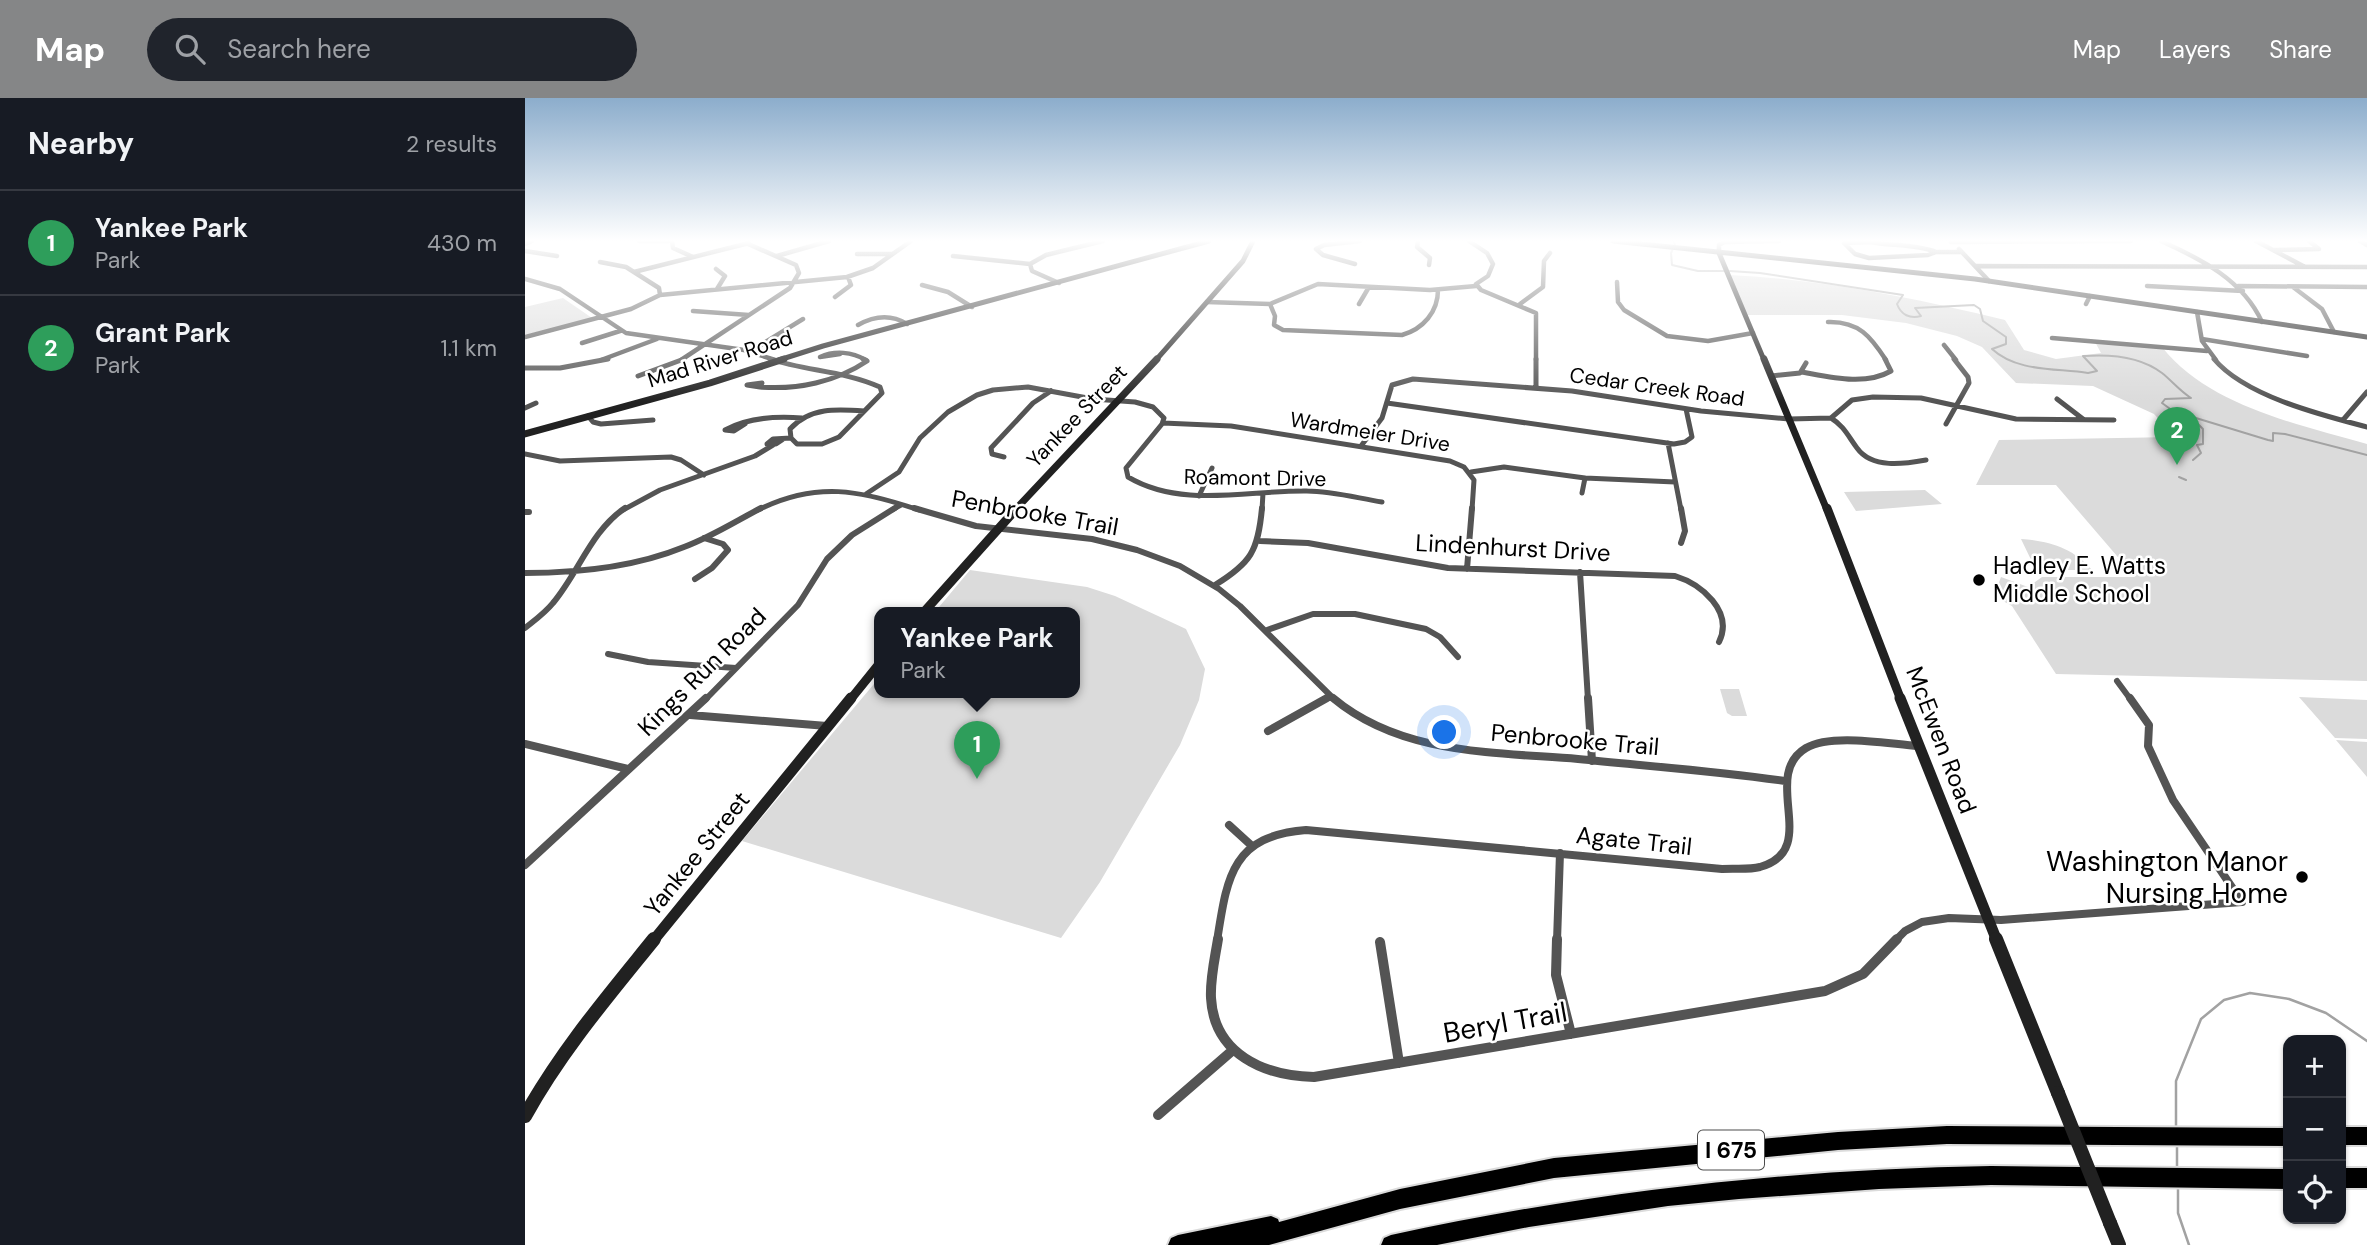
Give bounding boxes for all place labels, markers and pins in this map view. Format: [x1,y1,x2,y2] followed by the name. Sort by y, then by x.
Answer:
[2154,407,2200,465] pin: 2
[1993,550,2166,609] place label: Hadley E. Watts Middle School
[1971,572,1987,588] marker: Hadley E. Watts Middle School
[954,721,1000,779] pin: 1
[2046,843,2288,912] place label: Washington Manor Nursing Home
[2294,869,2310,885] marker: Washington Manor Nursing Home

